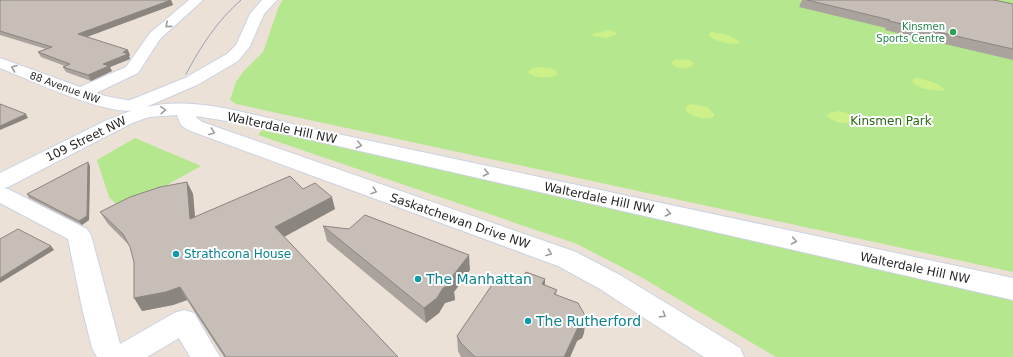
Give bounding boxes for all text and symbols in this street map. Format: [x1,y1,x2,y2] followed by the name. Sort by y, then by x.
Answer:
[165,21,172,28] one-way arrow
[876,21,945,44] place label: Kinsmen Sports Centre
[948,27,958,37] marker: Kinsmen Sports Centre
[10,64,17,73] one-way arrow
[28,70,101,105] street label: 88 Avenue NW
[160,106,166,115] one-way arrow
[226,110,338,146] street label: Walterdale Hill NW
[43,113,129,165] street label: 109 Street NW
[850,114,932,128] park label: Kinsmen Park
[208,128,215,136] one-way arrow
[356,140,362,148] one-way arrow
[483,168,489,176] one-way arrow
[543,180,655,216] street label: Walterdale Hill NW
[370,186,377,194] one-way arrow
[388,190,532,252] street label: Saskatchewan Drive NW
[664,208,671,216] one-way arrow
[791,236,798,244] one-way arrow
[184,247,291,261] place label: Strathcona House
[545,248,552,256] one-way arrow
[171,249,181,259] marker: Strathcona House
[859,250,971,286] street label: Walterdale Hill NW
[425,271,532,287] place label: The Manhattan
[413,274,423,284] marker: The Manhattan
[659,310,666,318] one-way arrow
[535,313,641,329] place label: The Rutherford
[523,316,533,326] marker: The Rutherford

